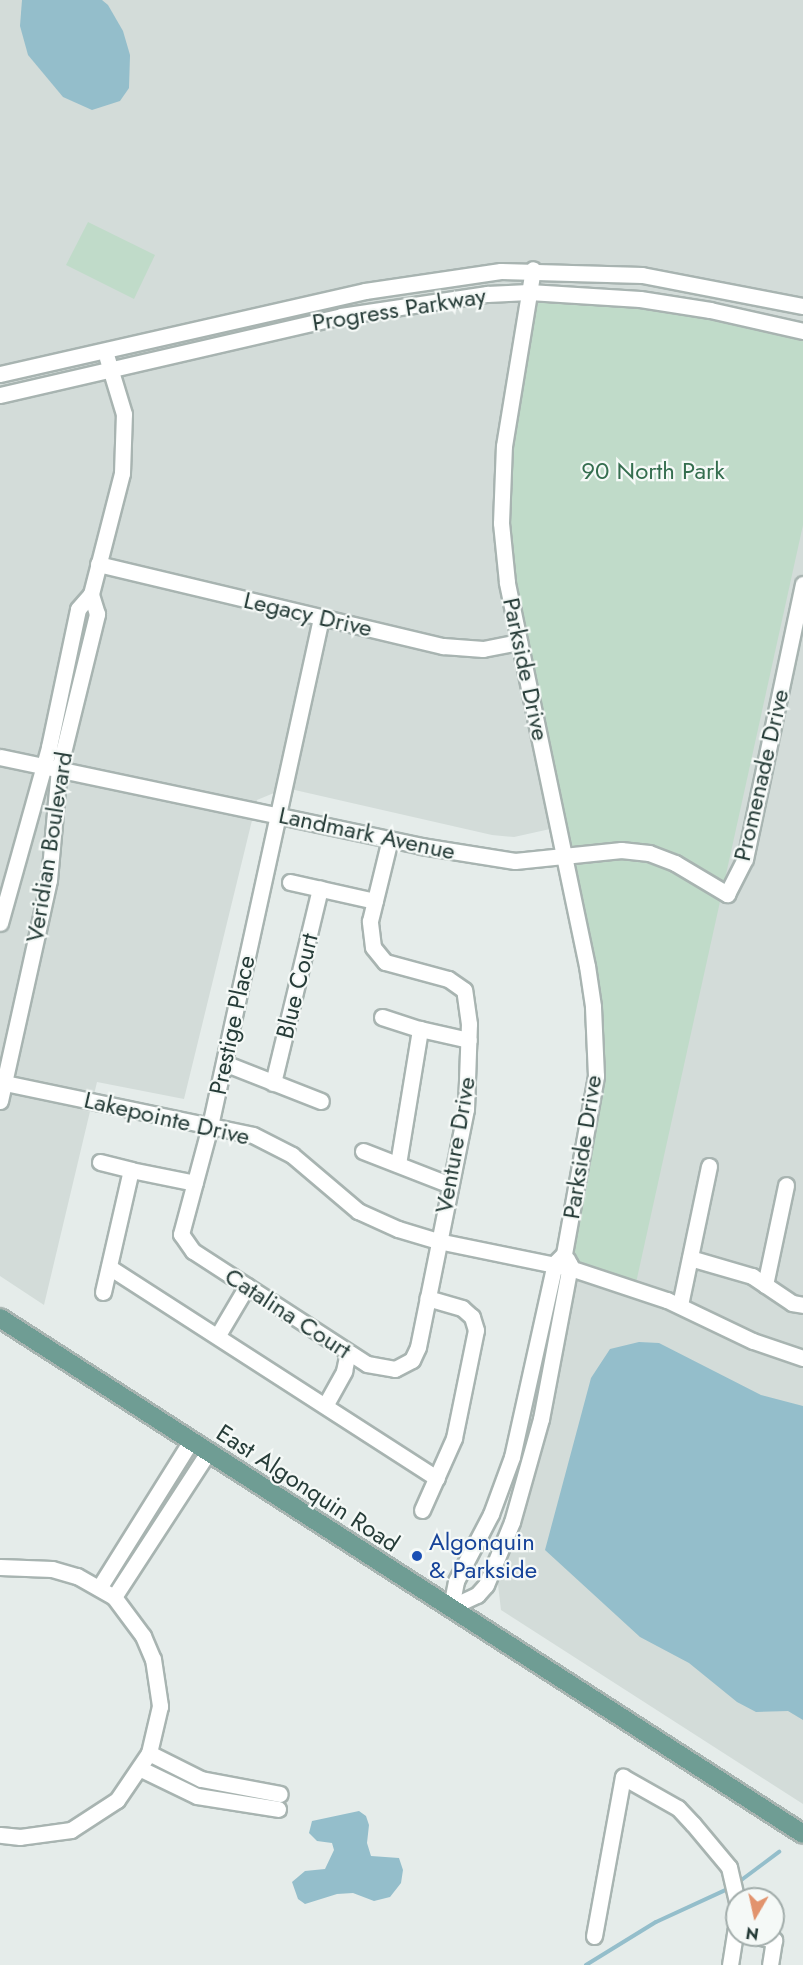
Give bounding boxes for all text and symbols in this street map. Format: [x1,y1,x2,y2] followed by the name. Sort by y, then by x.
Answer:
[310,281,488,337] street label: Progress Parkway
[581,457,725,485] park label: 90 North Park
[241,585,375,643] street label: Legacy Drive
[497,595,555,743] street label: Parkside Drive
[727,686,795,864] street label: Promenade Drive
[20,750,78,944] street label: Veridian Boulevard
[276,800,458,866] street label: Landmark Avenue
[270,931,324,1041] street label: Blue Court
[203,953,261,1097] street label: Prestige Place
[556,1073,608,1221] street label: Parkside Drive
[429,1075,481,1215] street label: Venture Drive
[81,1085,253,1151] street label: Lakepointe Drive
[220,1262,356,1364] street label: Catalina Court
[211,1418,405,1558] street label: East Algonquin Road
[429,1528,537,1584] place label: Algonquin & Parkside
[410,1549,424,1563] marker: Algonquin & Parkside
[725,1887,785,1947] north arrow
[744,1921,760,1946] text: N

